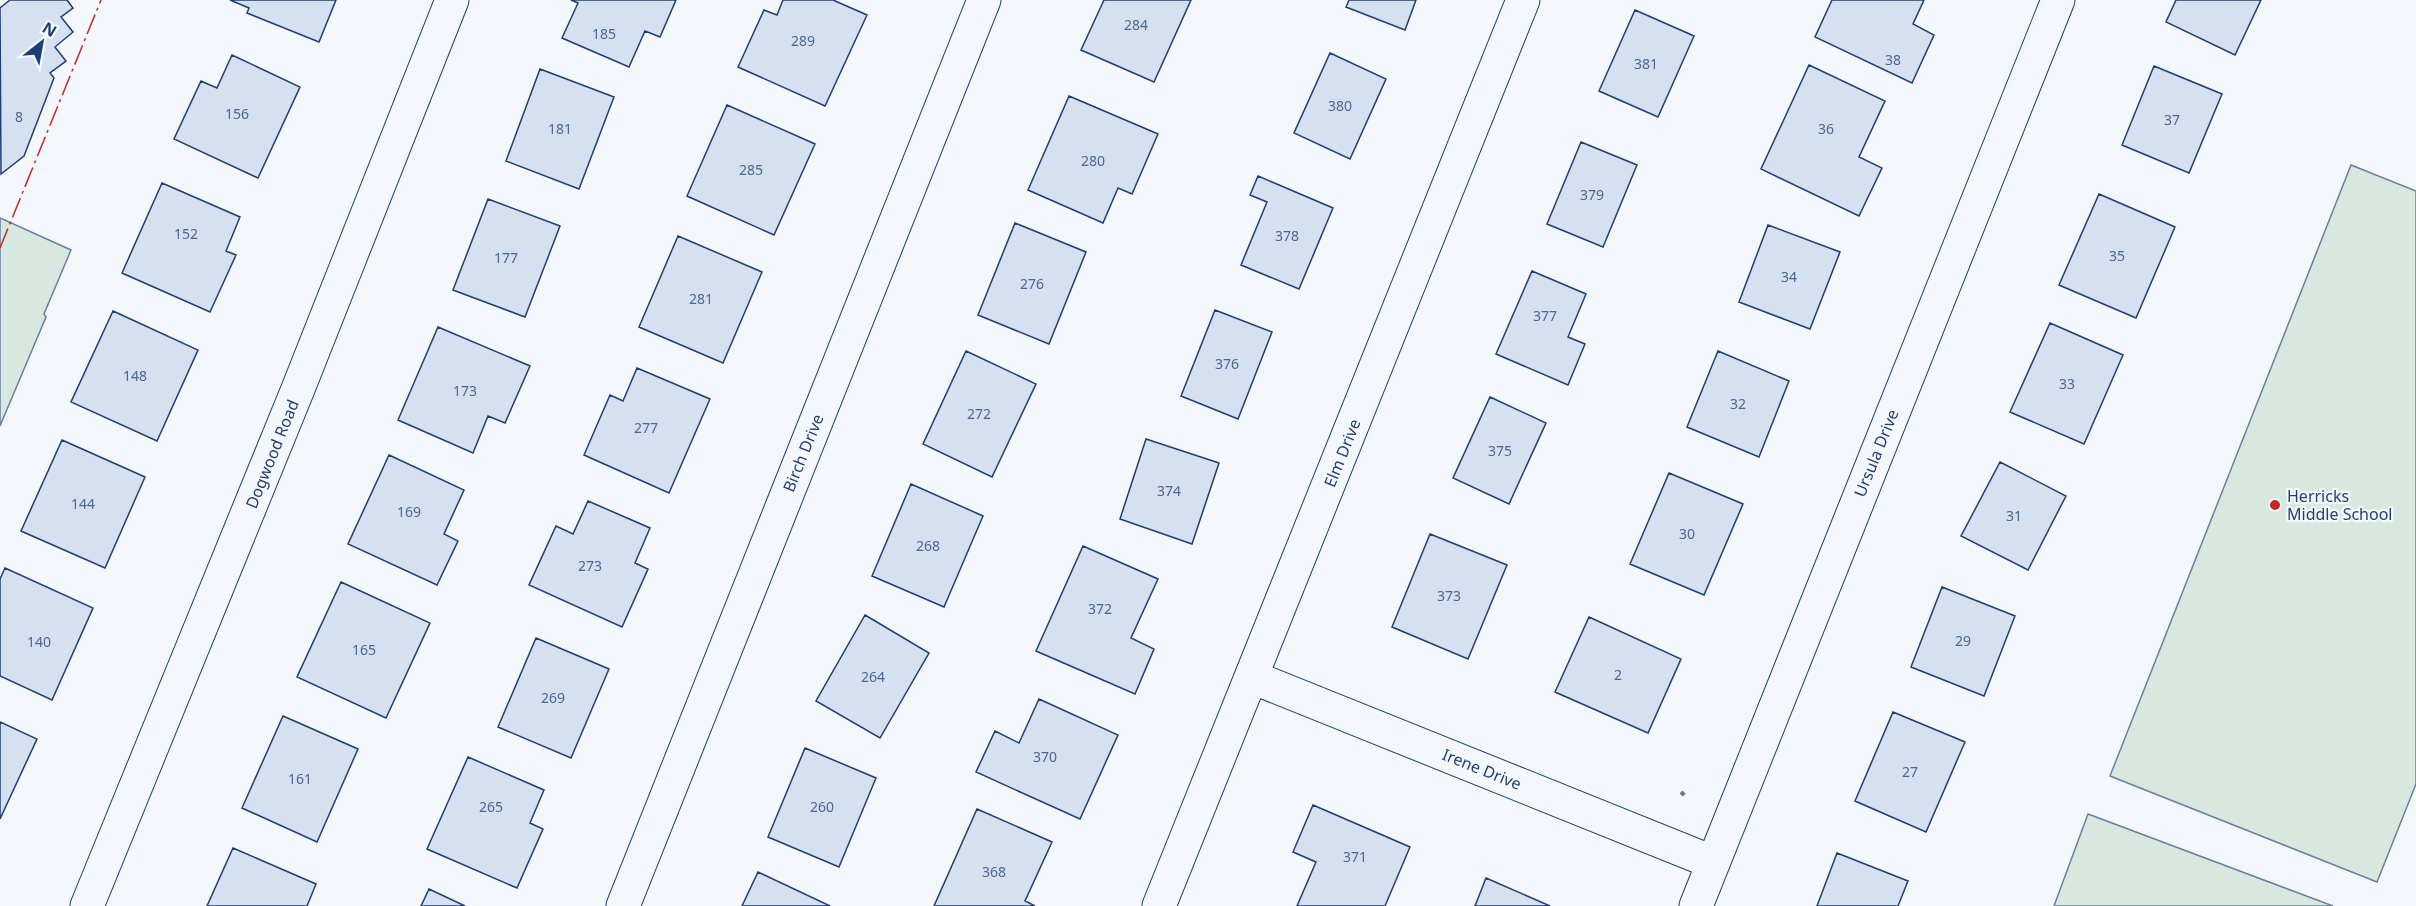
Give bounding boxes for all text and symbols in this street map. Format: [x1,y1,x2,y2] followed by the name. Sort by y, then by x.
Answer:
[12,12,72,72] north arrow
[1124,15,1148,34] house number: 284
[38,16,61,42] text: N
[592,24,616,43] house number: 185
[791,31,815,50] house number: 289
[1885,50,1901,69] house number: 38
[1634,54,1658,73] house number: 381
[1328,96,1352,115] house number: 380
[225,104,249,123] house number: 156
[15,107,23,126] house number: 8
[2164,110,2180,129] house number: 37
[548,119,572,138] house number: 181
[1818,119,1834,138] house number: 36
[1081,151,1105,170] house number: 280
[739,160,763,179] house number: 285
[1580,185,1604,204] house number: 379
[174,224,198,243] house number: 152
[1275,226,1299,245] house number: 378
[2109,246,2125,265] house number: 35
[494,248,518,267] house number: 177
[1781,267,1797,286] house number: 34
[1020,274,1044,293] house number: 276
[689,289,713,308] house number: 281
[1533,306,1557,325] house number: 377
[1215,354,1239,373] house number: 376
[123,366,147,385] house number: 148
[2059,374,2075,393] house number: 33
[453,381,477,400] house number: 173
[1730,394,1746,413] house number: 32
[240,396,304,512] street label: Dogwood Road
[967,404,991,423] house number: 272
[1848,406,1904,500] street label: Ursula Drive
[777,411,829,495] street label: Birch Drive
[1318,416,1366,490] street label: Elm Drive
[634,418,658,437] house number: 277
[1488,441,1512,460] house number: 375
[1157,481,1181,500] house number: 374
[2287,485,2392,525] place label: Herricks Middle School
[71,494,95,513] house number: 144
[2268,498,2282,512] marker: Herricks Middle School
[397,502,421,521] house number: 169
[2006,506,2022,525] house number: 31
[1679,524,1695,543] house number: 30
[916,536,940,555] house number: 268
[578,556,602,575] house number: 273
[1437,586,1461,605] house number: 373
[1088,599,1112,618] house number: 372
[1955,631,1971,650] house number: 29
[27,632,51,651] house number: 140
[352,640,376,659] house number: 165
[1614,665,1622,684] house number: 2
[861,667,885,686] house number: 264
[541,688,565,707] house number: 269
[1439,743,1525,795] street label: Irene Drive
[1033,747,1057,766] house number: 370
[1902,762,1918,781] house number: 27
[288,769,312,788] house number: 161
[479,797,503,816] house number: 265
[810,797,834,816] house number: 260
[1343,847,1367,866] house number: 371
[982,862,1006,881] house number: 368

